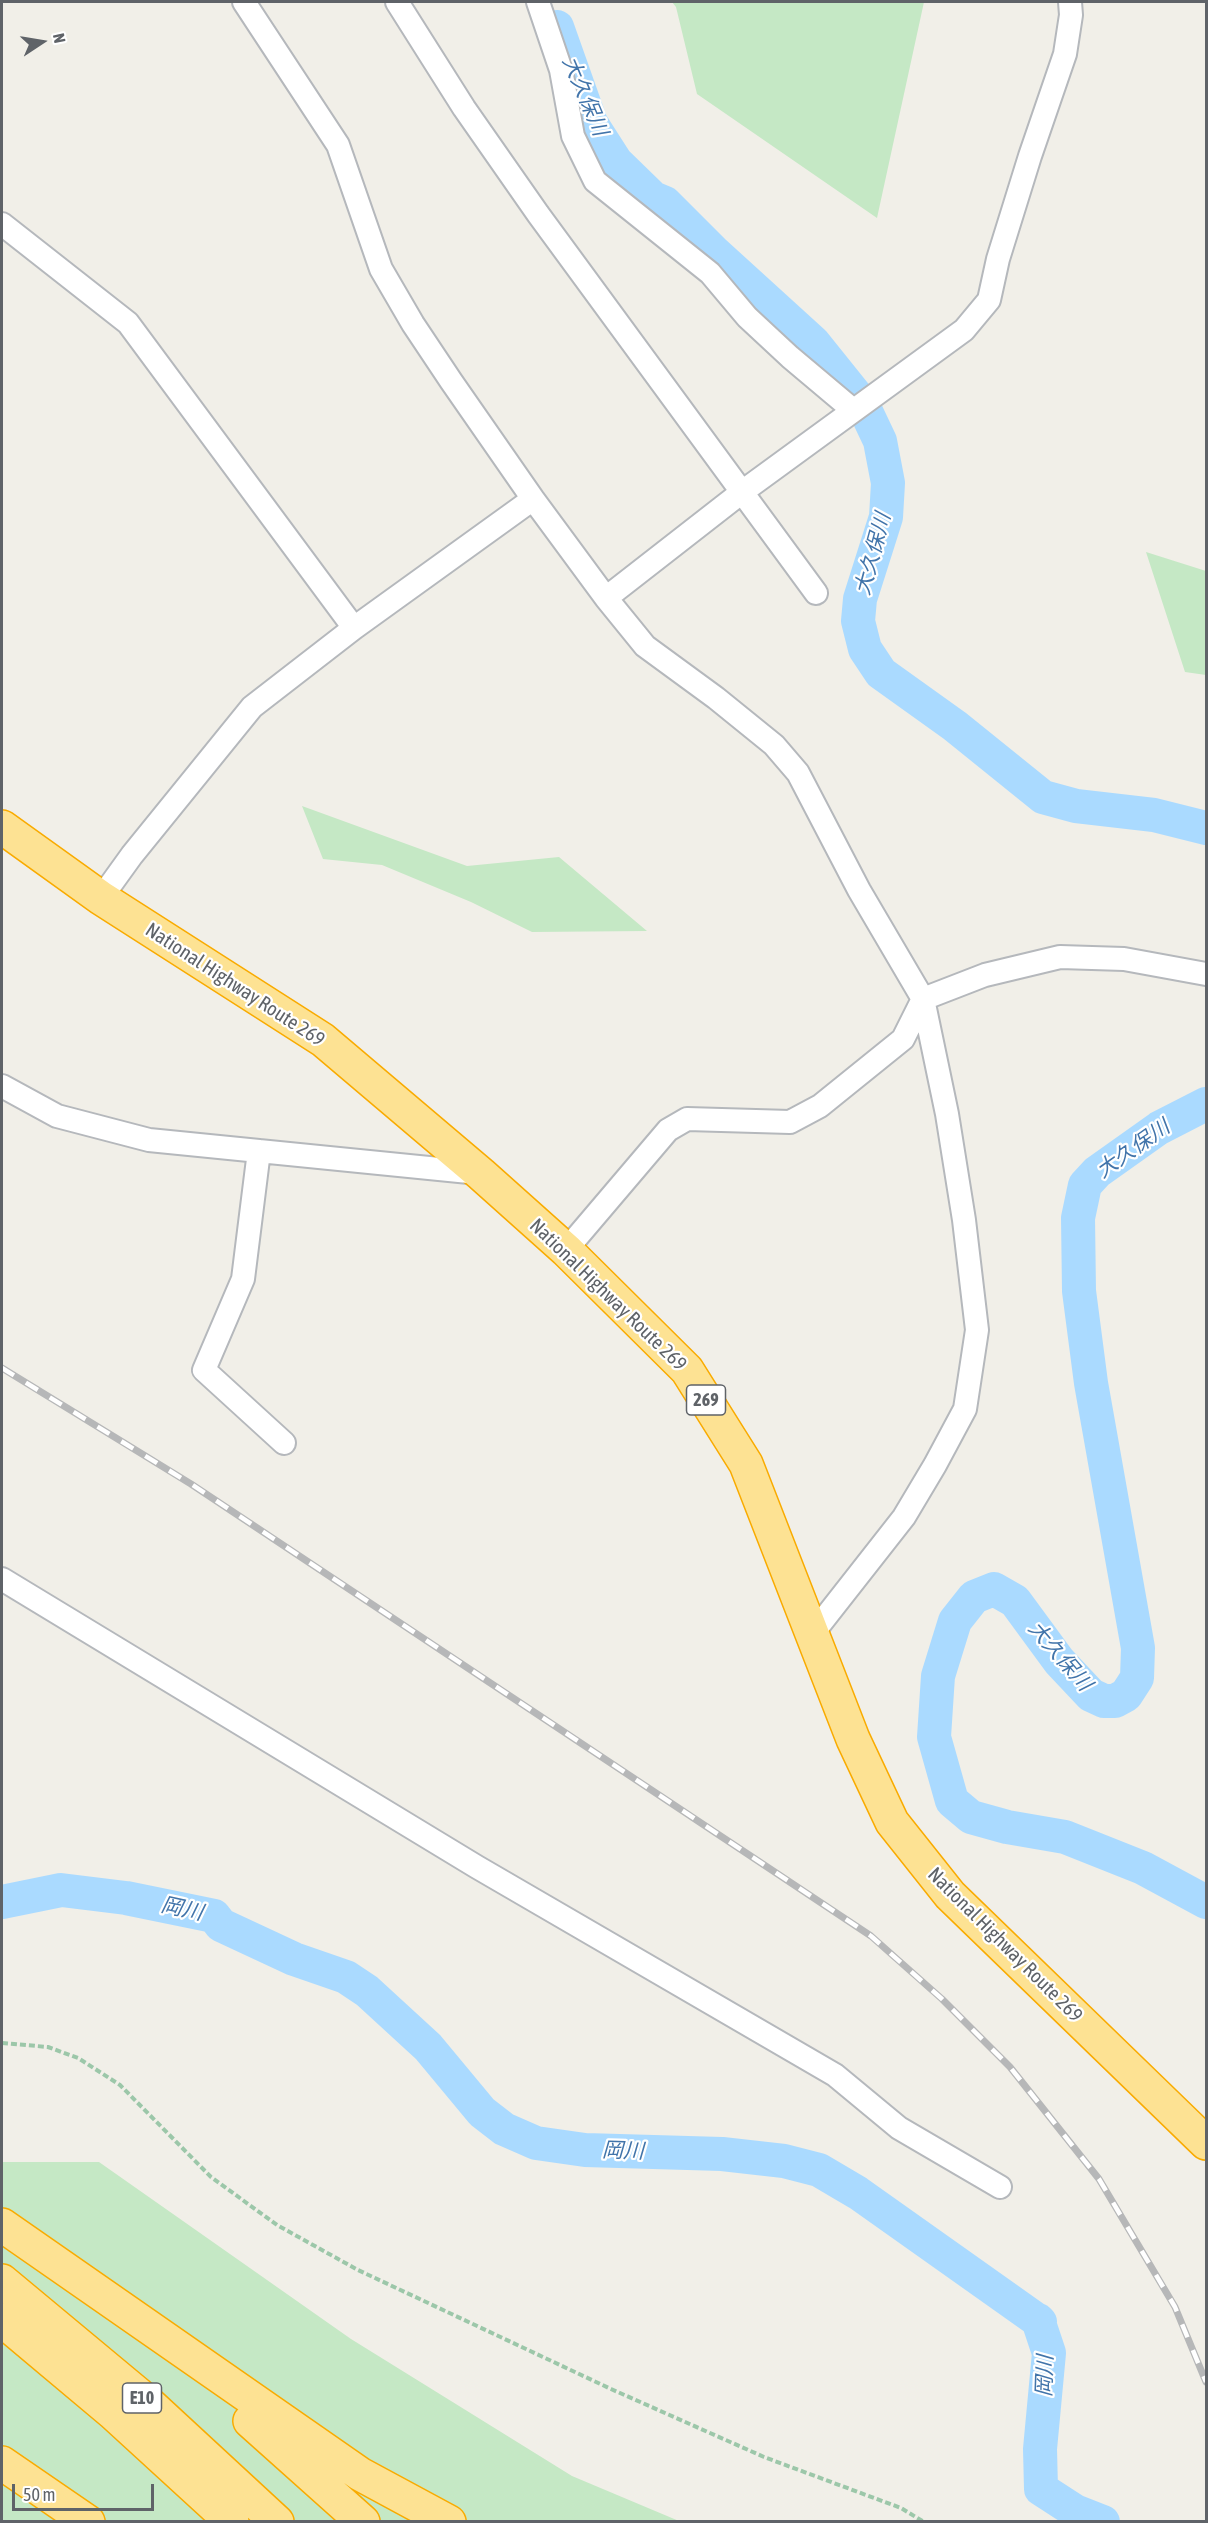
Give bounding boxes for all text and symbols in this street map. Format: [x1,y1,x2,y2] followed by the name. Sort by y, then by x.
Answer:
[12,12,72,72] north arrow
[50,32,69,45] text: N
[557,52,613,140] water label: 大久保川
[850,510,896,598] water label: 大久保川
[141,918,329,1052] street label: National Highway Route 269
[1091,1115,1175,1183] water label: 大久保川
[524,1214,692,1376] street label: National Highway Route 269
[686,1385,726,1415] road number: 269
[1023,1616,1097,1696] water label: 大久保川
[923,1863,1087,2027] street label: National Highway Route 269
[159,1892,205,1926] water label: 岡川
[602,2138,644,2164] water label: 岡川
[1032,2355,1058,2397] water label: 岡川
[122,2383,162,2413] road number: E10
[15,2472,158,2510] scale bar
[23,2484,55,2505] text: 50 m

